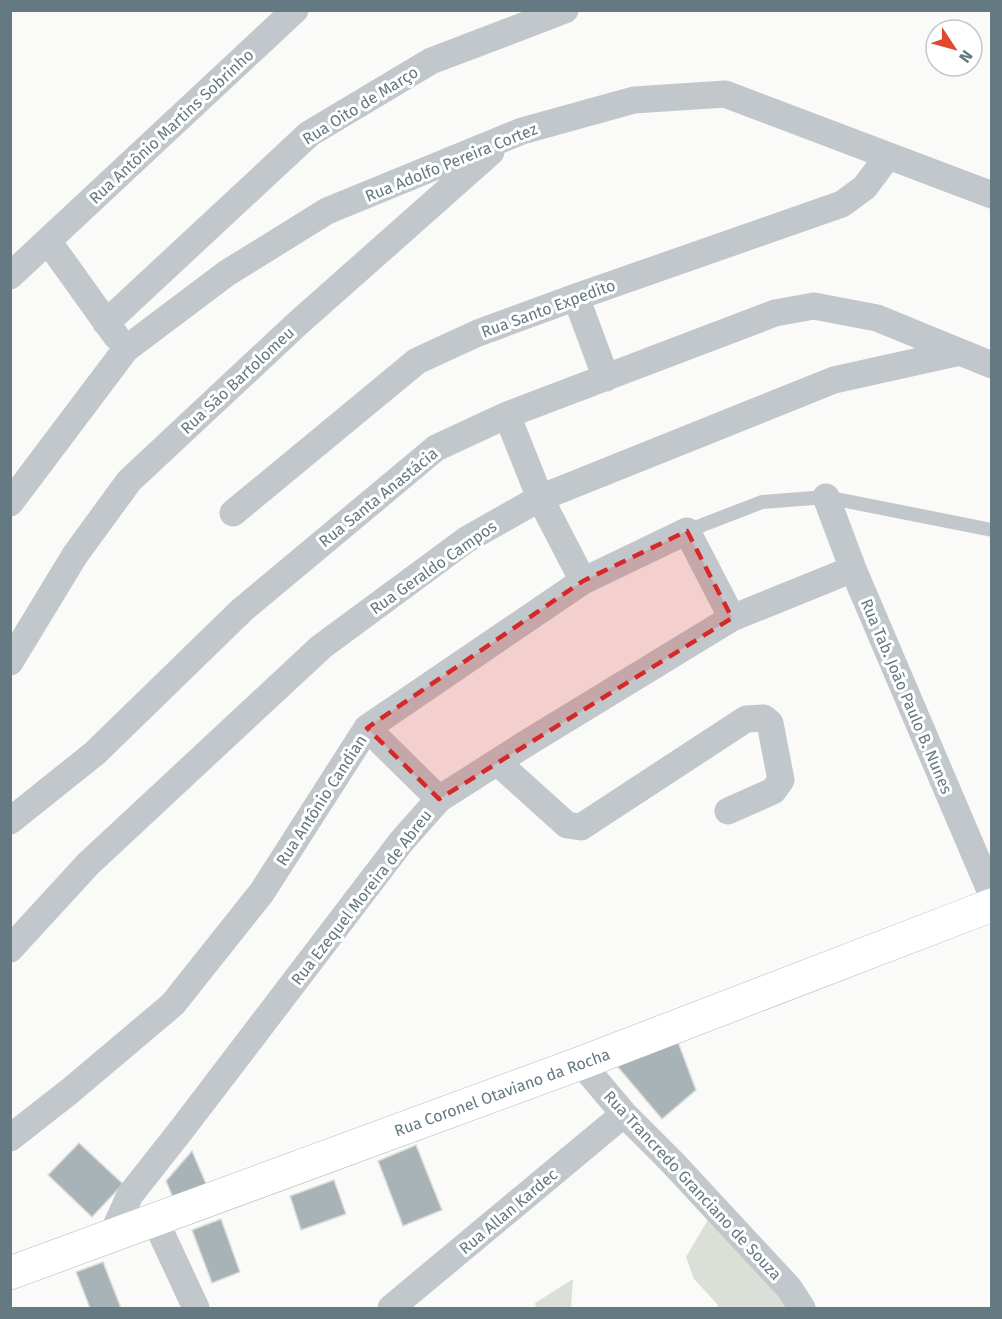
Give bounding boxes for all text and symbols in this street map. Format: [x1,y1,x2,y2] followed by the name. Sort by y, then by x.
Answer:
[924,18,984,78] north arrow
[85,45,257,208] street label: Rua Antônio Martins Sobrinho
[955,47,977,66] text: N
[299,62,422,149] street label: Rua Oito de Março
[362,119,540,206] street label: Rua Adolfo Pereira Cortez
[478,275,618,342] street label: Rua Santo Expedito
[177,323,298,438] street label: Rua São Bartolomeu
[315,444,441,551] street label: Rua Santa Anastácia
[366,517,500,618] street label: Rua Geraldo Campos
[857,596,956,797] street label: Rua Tab. João Paulo B. Nunes
[272,731,371,869] street label: Rua Antônio Candian
[287,806,436,989] street label: Rua Ezequel Moreira de Abreu
[392,1045,613,1140] street label: Rua Coronel Otaviano da Rocha
[600,1087,785,1284] street label: Rua Trancredo Granciano de Souza
[455,1165,562,1258] street label: Rua Allan Kardec

